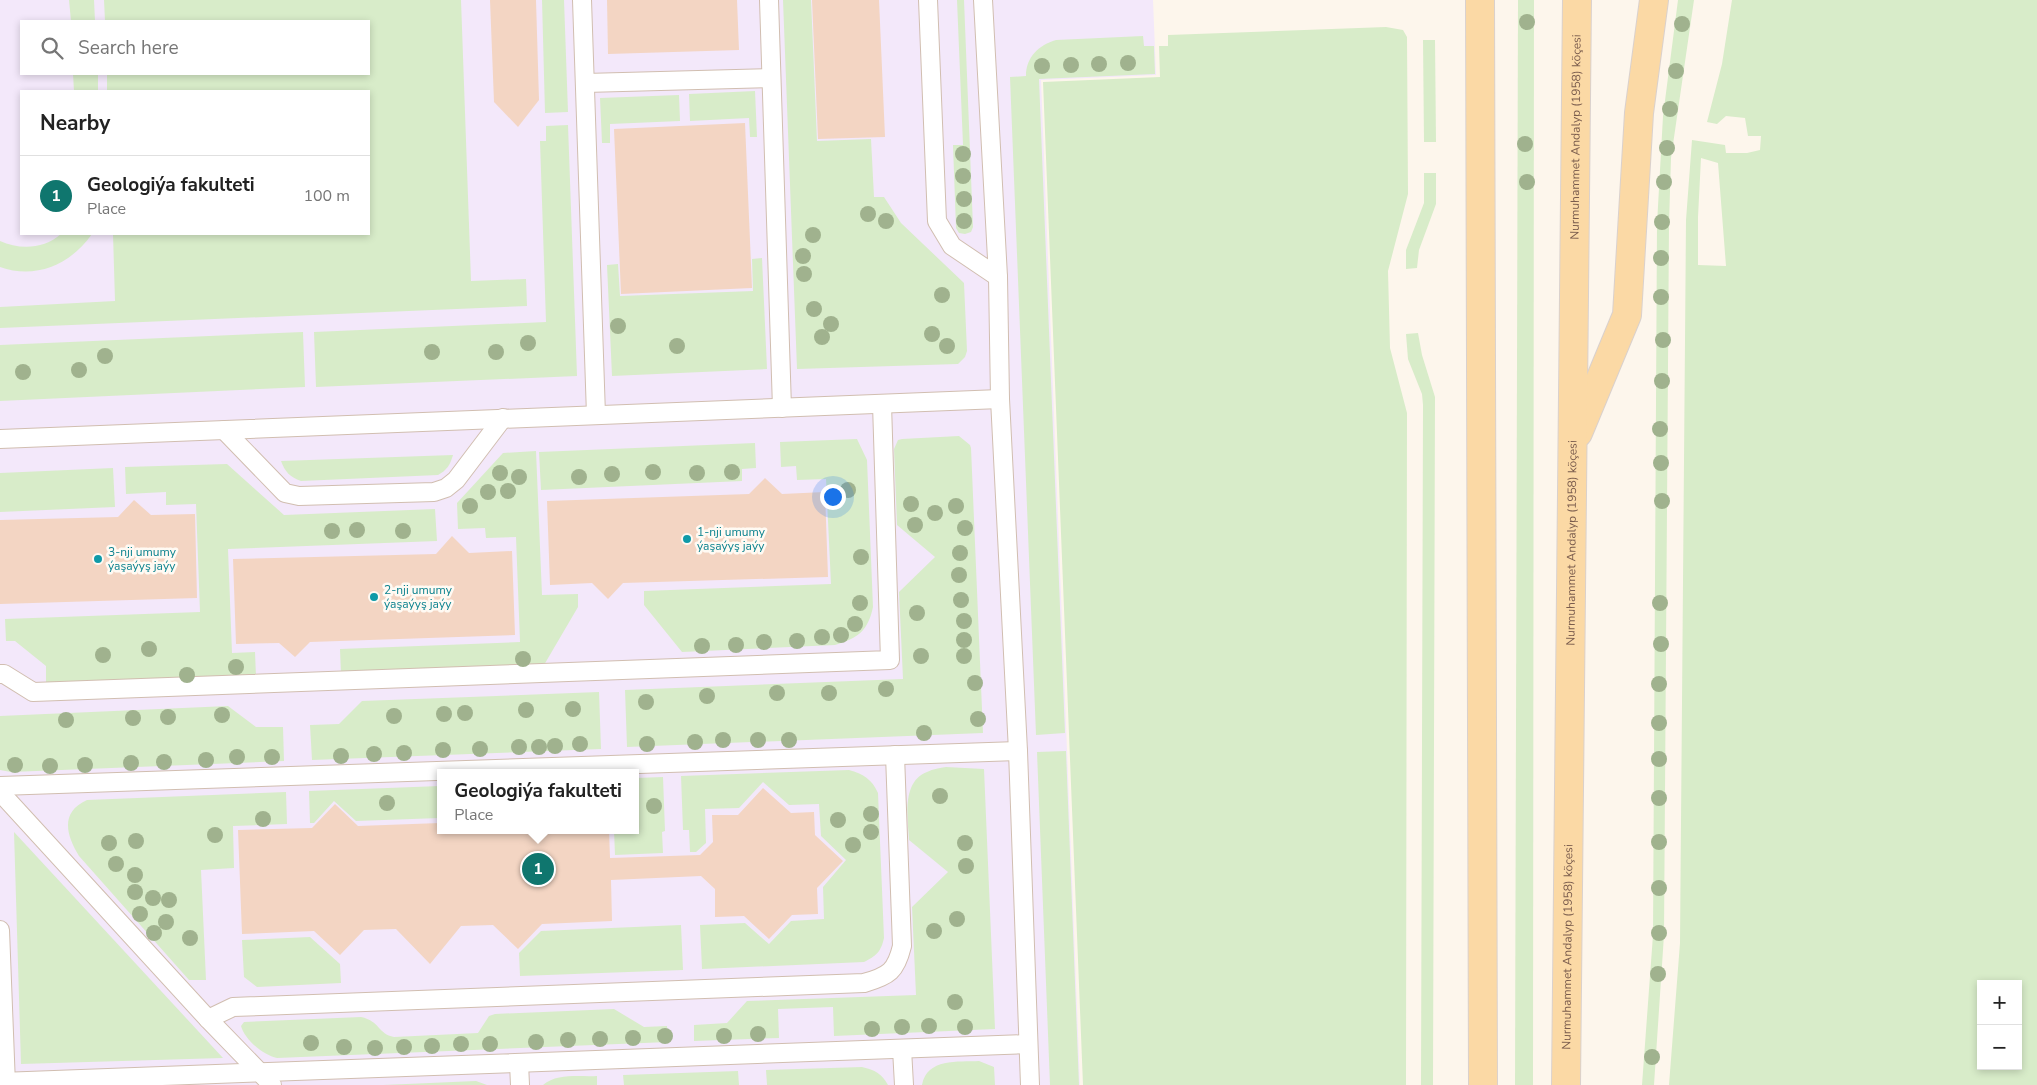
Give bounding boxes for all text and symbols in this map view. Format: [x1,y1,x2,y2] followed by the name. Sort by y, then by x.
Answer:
[20,20,370,75] search box
[38,34,66,62] icon: search
[1567,34,1585,240] street label: Nurmuhammet Andalyp (1958) köçesi
[78,35,179,61] text: Search here
[40,109,110,137] text: Nearby
[87,172,255,198] text: Geologiýa fakulteti
[51,185,61,207] text: 1
[303,185,350,207] text: 100 m
[87,198,126,220] text: Place
[1562,440,1581,646] street label: Nurmuhammet Andalyp (1958) köçesi
[820,484,846,510] your location
[697,524,766,554] place label: 1-nji umumy ýaşaýyş jaýy
[681,533,693,545] marker: 1-nji umumy ýaşaýyş jaýy
[108,544,177,574] place label: 3-nji umumy ýaşaýyş jaýy
[92,553,104,565] marker: 3-nji umumy ýaşaýyş jaýy
[384,582,453,612] place label: 2-nji umumy ýaşaýyş jaýy
[368,591,380,603] marker: 2-nji umumy ýaşaýyş jaýy
[437,769,639,834] popup
[454,778,622,804] text: Geologiýa fakulteti
[454,804,493,826] text: Place
[1558,844,1576,1050] street label: Nurmuhammet Andalyp (1958) köçesi
[522,850,554,888] pin: 1
[1977,980,2022,1070] map controls
[1977,980,2022,1025] button: +
[1977,1025,2022,1070] button: −

